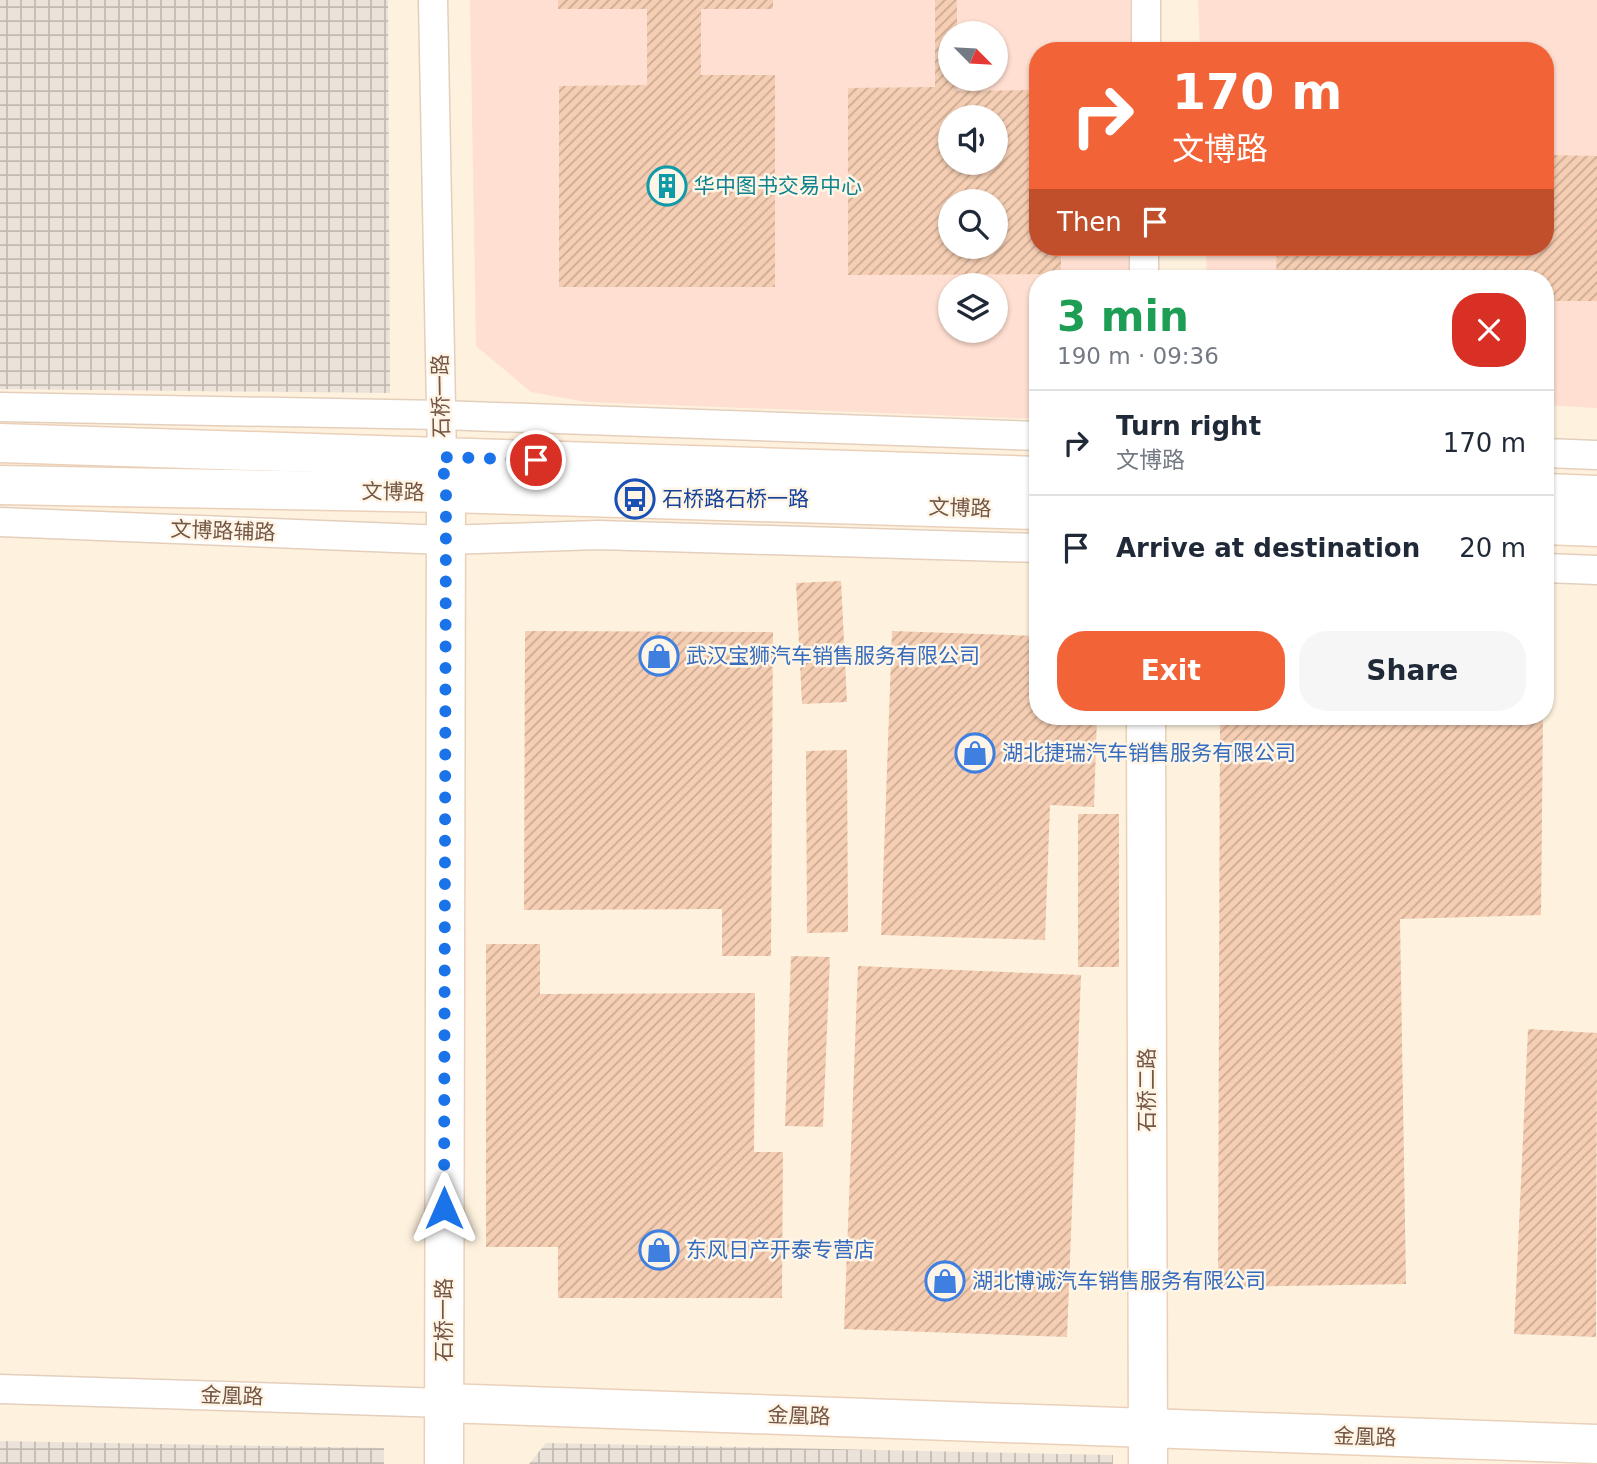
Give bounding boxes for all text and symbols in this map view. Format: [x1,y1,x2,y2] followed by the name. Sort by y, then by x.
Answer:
[938,21,1008,91] north arrow
[938,21,1008,343] map controls
[1172,64,1342,121] text: 170 m
[1057,70,1148,161] icon: right
[938,105,1008,175] button: sound
[1172,130,1268,168] text: 文博路
[646,165,688,207] building icon: 华中图书交易中心
[694,174,862,198] place label: 华中图书交易中心
[938,189,1008,259] button: search
[1136,203,1174,241] icon: arrive
[1057,207,1122,237] text: Then
[938,273,1008,343] button: layers
[1057,292,1189,341] text: 3 min
[1452,293,1526,367] button: close
[1057,343,1219,369] text: 190 m · 09:36
[428,354,454,438] street label: 石桥一路
[1116,411,1261,441] text: Turn right
[1057,424,1095,462] icon: right
[1443,428,1526,458] text: 170 m
[506,430,566,490] pin
[517,441,555,479] icon: arrive
[1116,447,1185,473] text: 文博路
[614,478,656,520] bus stop icon: 石桥路石桥一路
[361,479,425,505] street label: 文博路
[662,487,809,511] place label: 石桥路石桥一路
[928,495,992,521] street label: 文博路
[170,517,276,545] street label: 文博路辅路
[1057,529,1095,567] icon: arrive
[1116,533,1420,563] text: Arrive at destination
[1459,533,1526,563] text: 20 m
[1057,631,1285,711] button: Exit
[1299,631,1526,711] button: Share
[638,635,680,677] shop icon: 武汉宝狮汽车销售服务有限公司
[686,644,980,668] place label: 武汉宝狮汽车销售服务有限公司
[954,732,996,774] shop icon: 湖北捷瑞汽车销售服务有限公司
[1002,741,1296,765] place label: 湖北捷瑞汽车销售服务有限公司
[1135,1048,1159,1132] street label: 石桥二路
[407,1171,481,1245] position arrow
[638,1229,680,1271] shop icon: 东风日产开泰专营店
[686,1238,875,1262] place label: 东风日产开泰专营店
[924,1260,966,1302] shop icon: 湖北博诚汽车销售服务有限公司
[972,1269,1266,1293] place label: 湖北博诚汽车销售服务有限公司
[432,1278,456,1362] street label: 石桥一路
[200,1383,264,1409] street label: 金凰路
[767,1403,831,1429] street label: 金凰路
[1333,1424,1397,1450] street label: 金凰路

